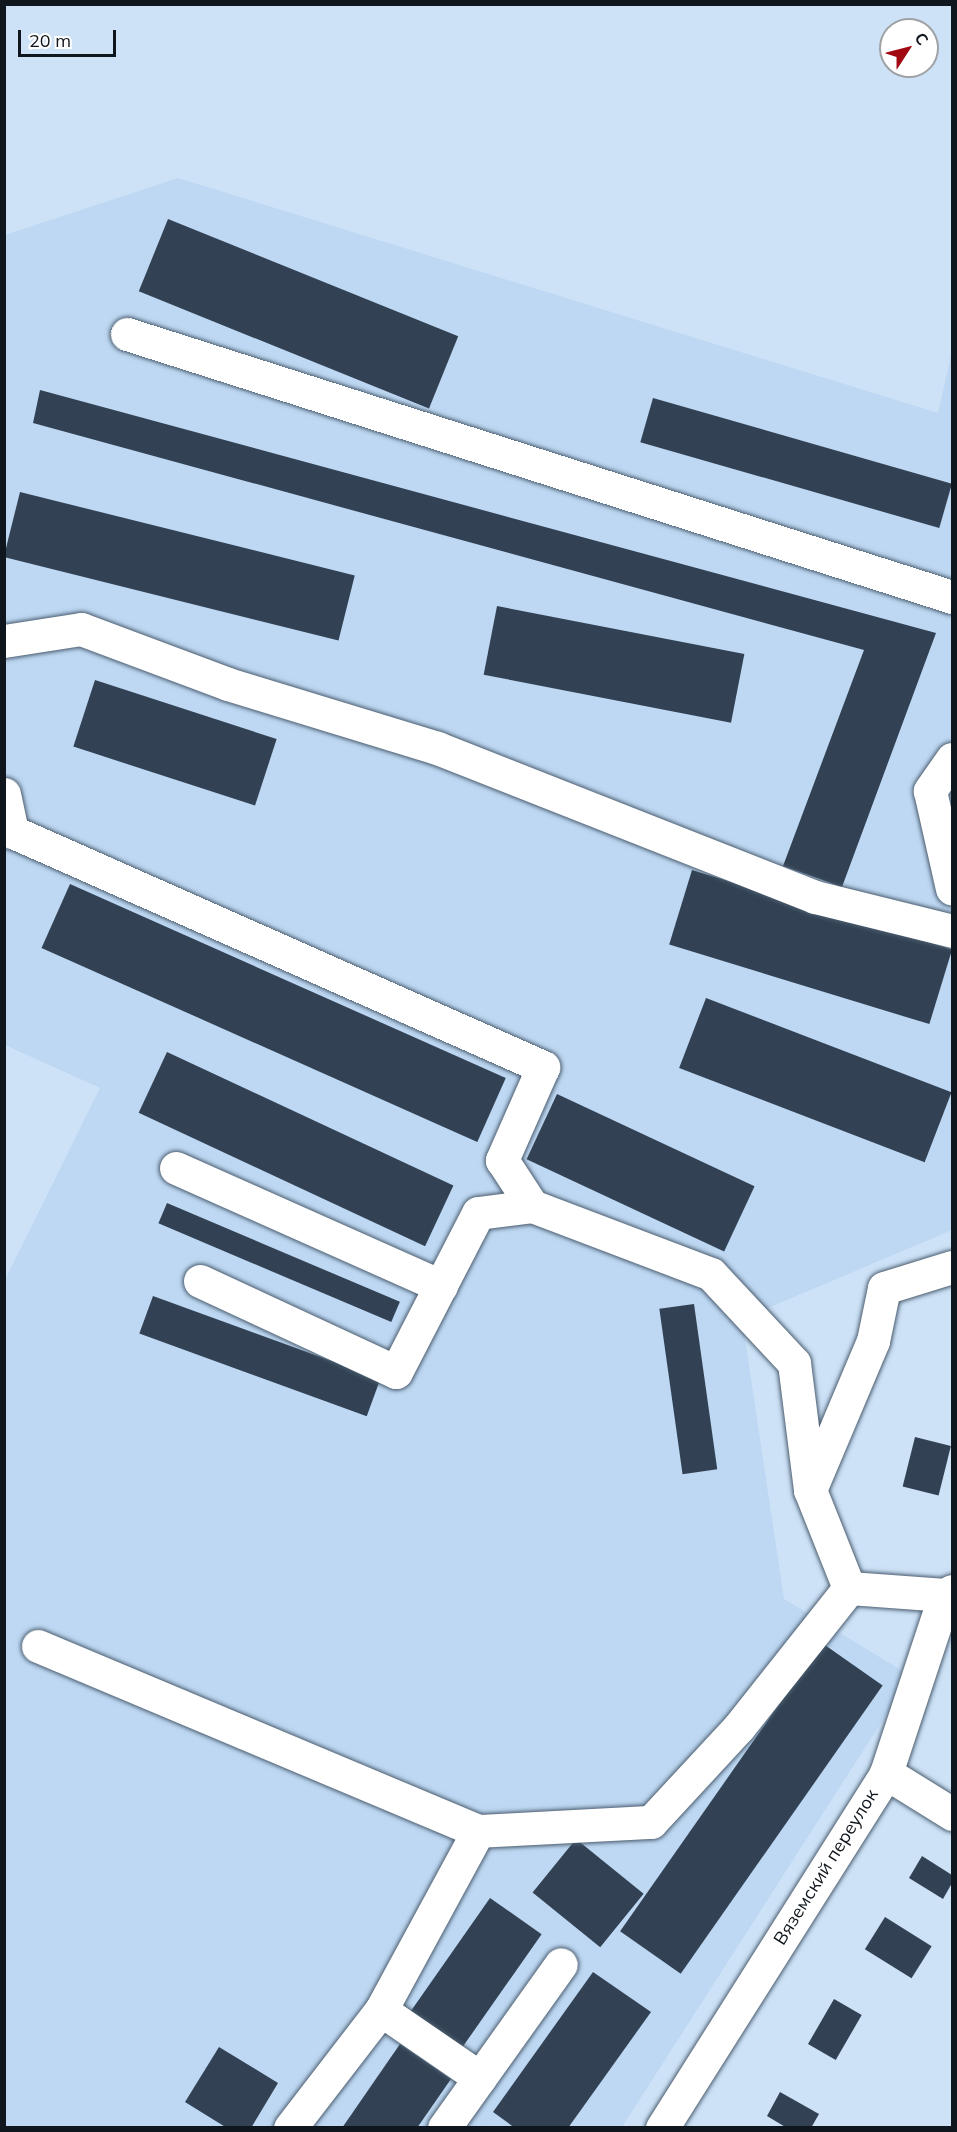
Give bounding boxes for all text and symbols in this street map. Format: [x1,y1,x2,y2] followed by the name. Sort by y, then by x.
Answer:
[21,18,118,56] scale bar
[879,18,939,78] north arrow
[911,28,933,49] text: С
[29,29,71,52] text: 20 m
[769,1785,883,1949] street label: Вяземский переулок

